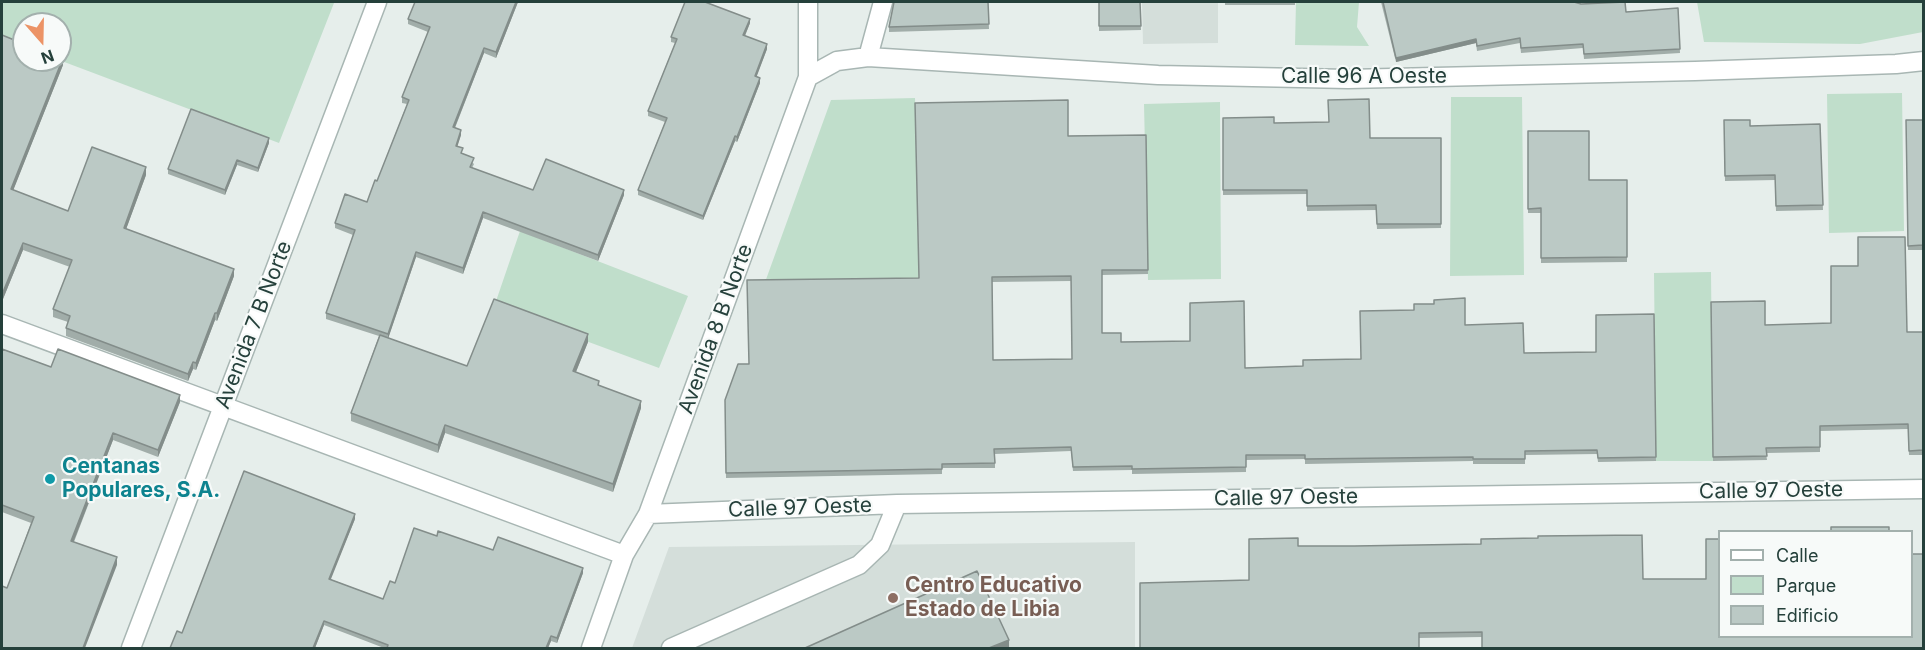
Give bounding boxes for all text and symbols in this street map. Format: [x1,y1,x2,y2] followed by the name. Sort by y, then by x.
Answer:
[12,12,72,72] north arrow
[38,46,57,69] text: N
[1281,64,1447,90] street label: Calle 96 A Oeste
[210,238,298,412] street label: Avenida 7 B Norte
[674,241,758,417] street label: Avenida 8 B Norte
[62,454,220,504] place label: Centanas Populares, S.A.
[43,472,57,486] marker: Centanas Populares, S.A.
[1699,477,1843,505] street label: Calle 97 Oeste
[1214,484,1358,512] street label: Calle 97 Oeste
[728,493,872,523] street label: Calle 97 Oeste
[1718,530,1913,638] legend
[1776,545,1818,566] text: Calle
[905,573,1082,623] place label: Centro Educativo Estado de Libia
[1776,575,1836,596] text: Parque
[886,591,900,605] marker: Centro Educativo Estado de Libia
[1776,605,1839,626] text: Edificio

